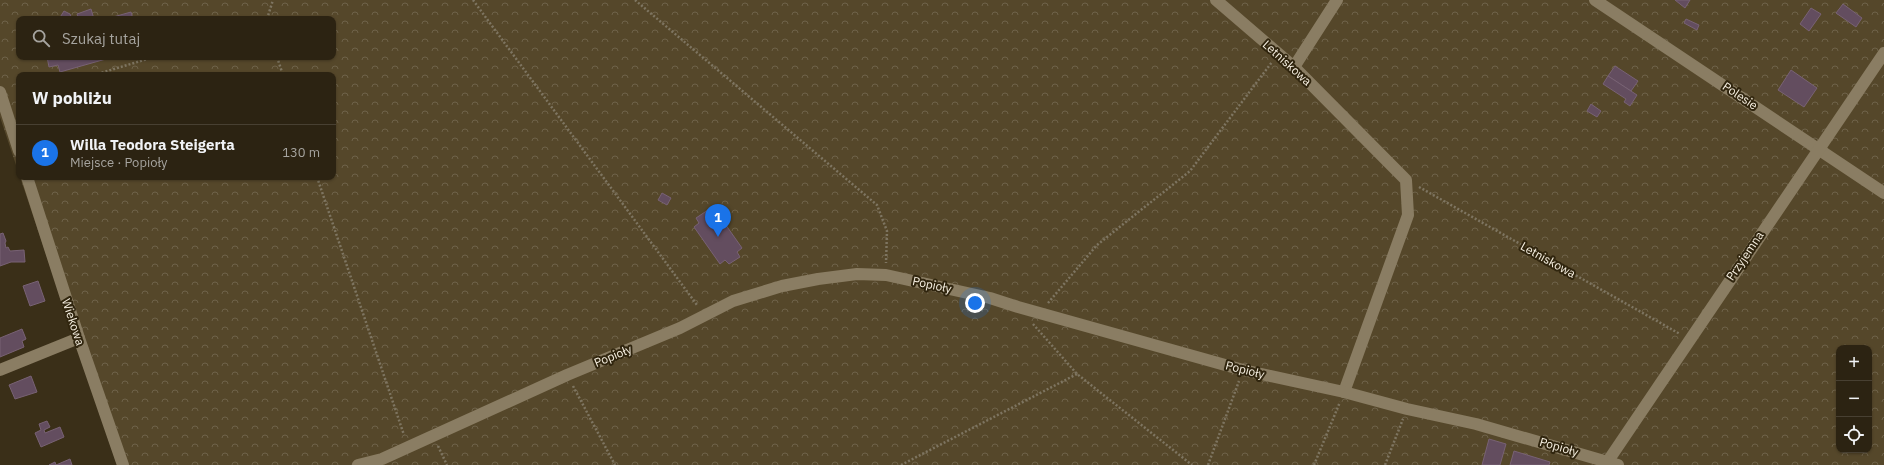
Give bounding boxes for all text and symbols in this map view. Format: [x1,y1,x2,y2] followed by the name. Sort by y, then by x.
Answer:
[16,16,336,60] search box
[30,27,52,49] icon: search
[62,29,140,48] text: Szukaj tutaj
[1260,37,1315,89] street label: Letniskowa
[1720,78,1761,113] street label: Polesie
[32,87,112,109] text: W pobliżu
[70,135,235,154] text: Willa Teodora Steigerta
[41,144,49,161] text: 1
[282,144,320,161] text: 130 m
[70,154,167,171] text: Miejsce · Popioły
[705,204,731,237] pin: 1
[1723,228,1767,283] street label: Przyjemna
[1518,238,1579,281] street label: Letniskowa
[911,273,953,296] street label: Popioły
[965,293,985,313] your location
[59,296,88,348] street label: Wiekowa
[592,341,634,370] street label: Popioły
[1836,345,1872,453] map controls
[1836,345,1872,381] button: +
[1224,357,1266,382] street label: Popioły
[1836,381,1872,417] button: −
[1836,417,1872,453] button: locate
[1538,434,1580,459] street label: Popioły

